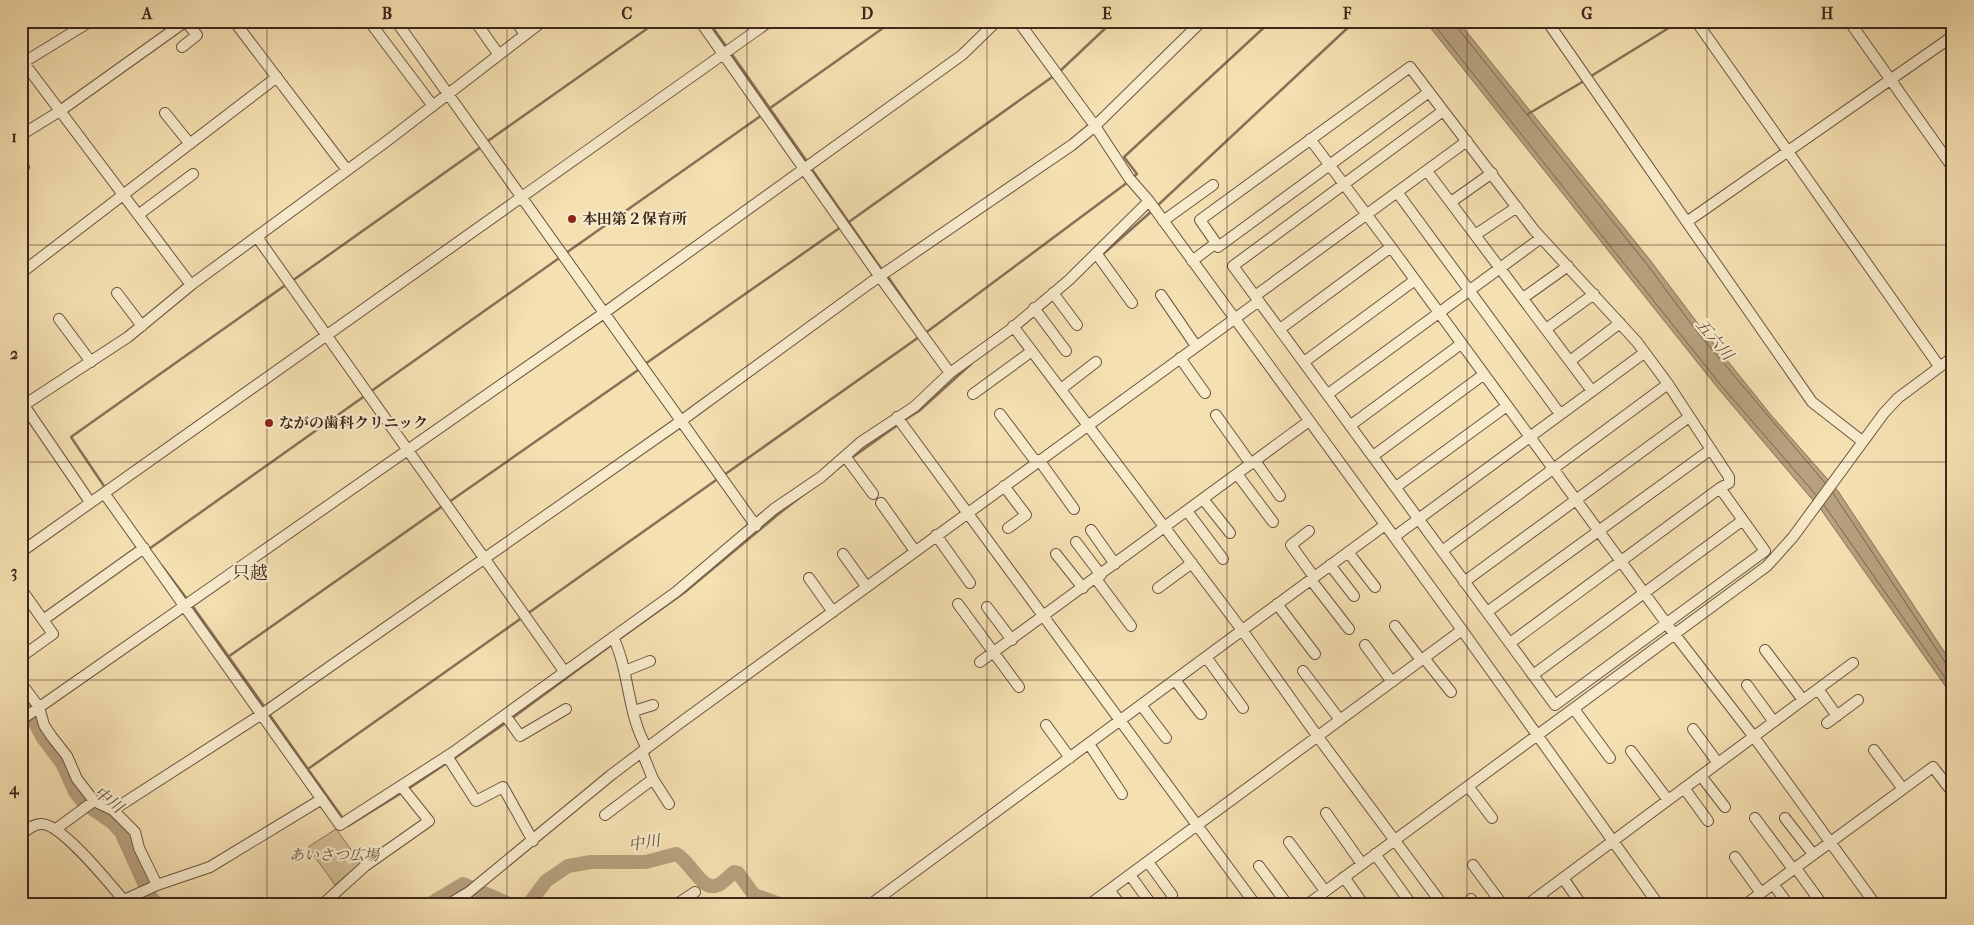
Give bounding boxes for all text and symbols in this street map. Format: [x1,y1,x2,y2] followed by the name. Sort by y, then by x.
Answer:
[141,4,153,23] text: A
[382,4,392,23] text: B
[622,4,633,23] text: C
[861,4,873,23] text: D
[1102,4,1112,23] text: E
[1342,4,1352,23] text: F
[1581,4,1593,23] text: G
[1821,4,1834,23] text: H
[11,127,17,146] text: 1
[582,210,687,228] place label: 本田第２保育所
[566,213,578,225] marker: 本田第２保育所
[1692,315,1739,365] water label: 五六川
[10,344,18,363] text: 2
[279,414,428,432] place label: ながの歯科クリニック
[263,417,275,429] marker: ながの歯科クリニック
[11,562,17,582] text: 3
[232,563,268,584] district label: 只越
[8,779,20,799] text: 4
[90,782,129,818] water label: 中川
[627,830,663,854] water label: 中川
[289,846,381,864] park label: あいさつ広場

